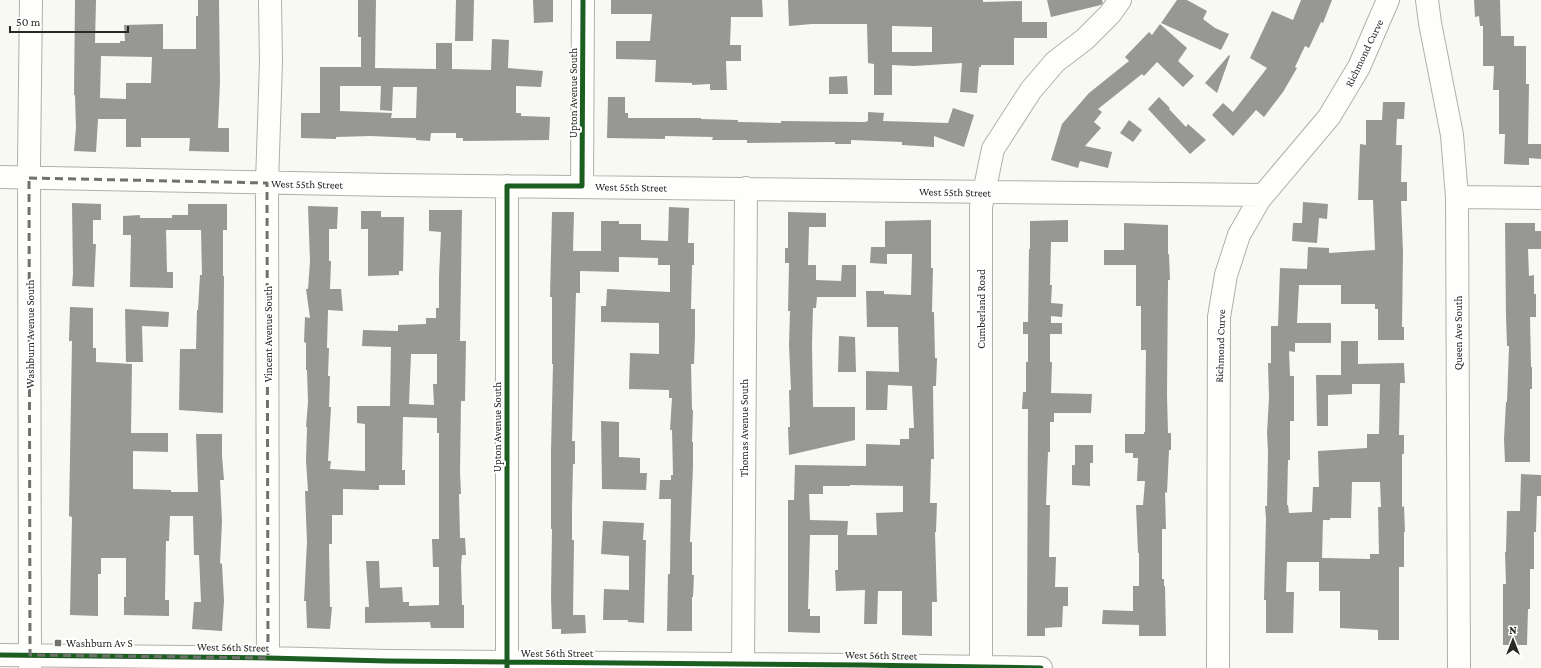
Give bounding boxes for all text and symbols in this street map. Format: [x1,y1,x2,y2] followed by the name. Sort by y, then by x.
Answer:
[10,8,128,34] scale bar
[16,15,41,29] text: 50 m
[1343,17,1386,89] street label: Richmond Curve
[567,48,580,138] street label: Upton Avenue South
[271,177,344,191] street label: West 55th Street
[595,180,668,194] street label: West 55th Street
[919,185,992,199] street label: West 55th Street
[975,269,987,349] street label: Cumberland Road
[24,280,36,388] street label: Washburn Avenue South
[262,286,274,382] street label: Vincent Avenue South
[1452,296,1464,370] street label: Queen Ave South
[1213,309,1227,383] street label: Richmond Curve
[738,379,750,477] street label: Thomas Avenue South
[491,382,504,472] street label: Upton Avenue South
[1493,620,1533,660] north arrow
[1509,624,1517,636] text: N
[66,637,133,649] place label: Washburn Av S
[53,638,63,648] marker: Washburn Av S
[197,640,270,654] street label: West 56th Street
[521,647,594,659] street label: West 56th Street
[845,648,918,662] street label: West 56th Street

